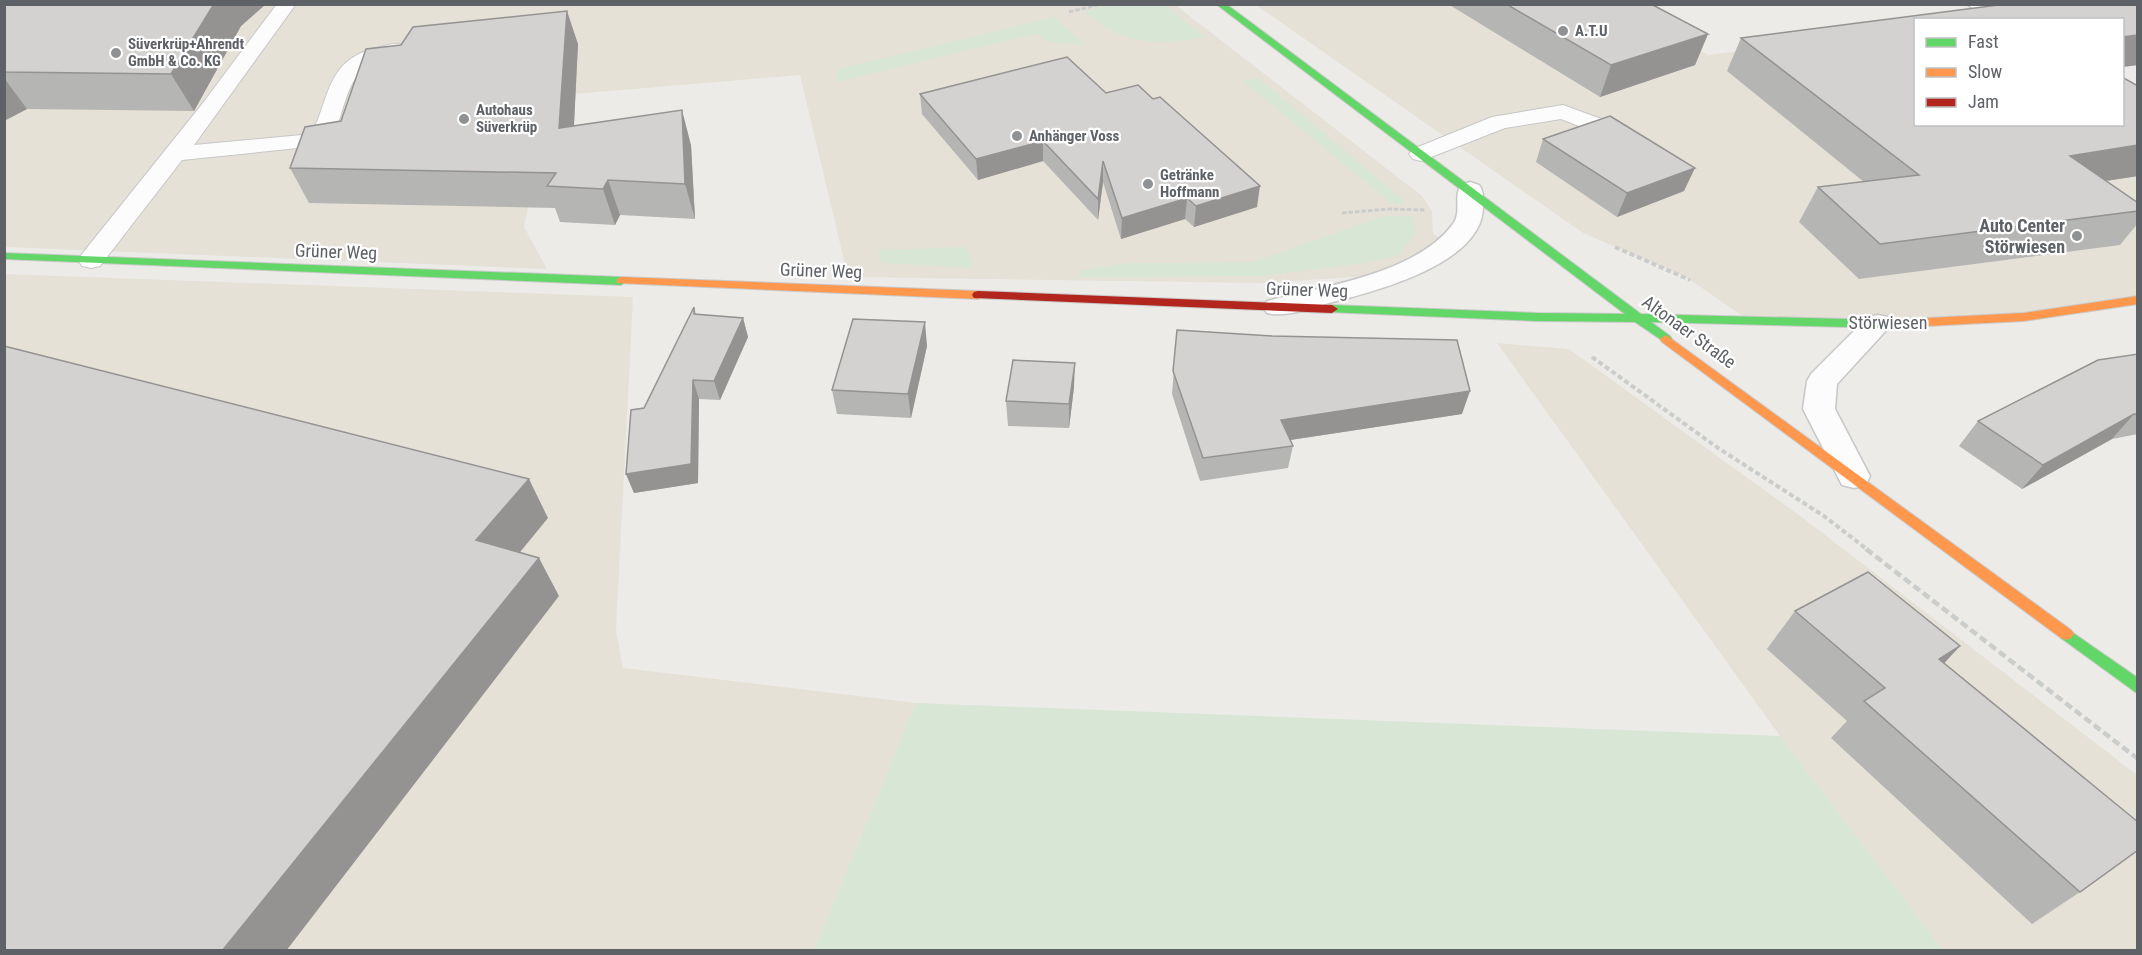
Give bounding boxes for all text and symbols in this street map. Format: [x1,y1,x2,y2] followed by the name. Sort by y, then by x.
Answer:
[1914,18,2124,126] legend
[1575,22,1608,40] place label: A.T.U
[1556,24,1570,38] marker: A.T.U
[1968,31,1999,52] text: Fast
[128,35,244,70] place label: Süverkrüp+Ahrendt GmbH & Co. KG
[109,46,123,60] marker: Süverkrüp+Ahrendt GmbH & Co. KG
[1968,61,2003,82] text: Slow
[1968,91,1999,112] text: Jam
[476,101,537,136] place label: Autohaus Süverkrüp
[457,112,471,126] marker: Autohaus Süverkrüp
[1029,127,1120,145] place label: Anhänger Voss
[1010,129,1024,143] marker: Anhänger Voss
[1160,166,1219,201] place label: Getränke Hoffmann
[1141,177,1155,191] marker: Getränke Hoffmann
[1979,215,2065,257] place label: Auto Center Störwiesen
[2070,229,2084,243] marker: Auto Center Störwiesen
[294,240,378,263] street label: Grüner Weg
[779,259,863,282] street label: Grüner Weg
[1265,278,1349,301] street label: Grüner Weg
[1638,291,1740,373] street label: Altonaer Straße
[1849,312,1927,333] street label: Störwiesen

